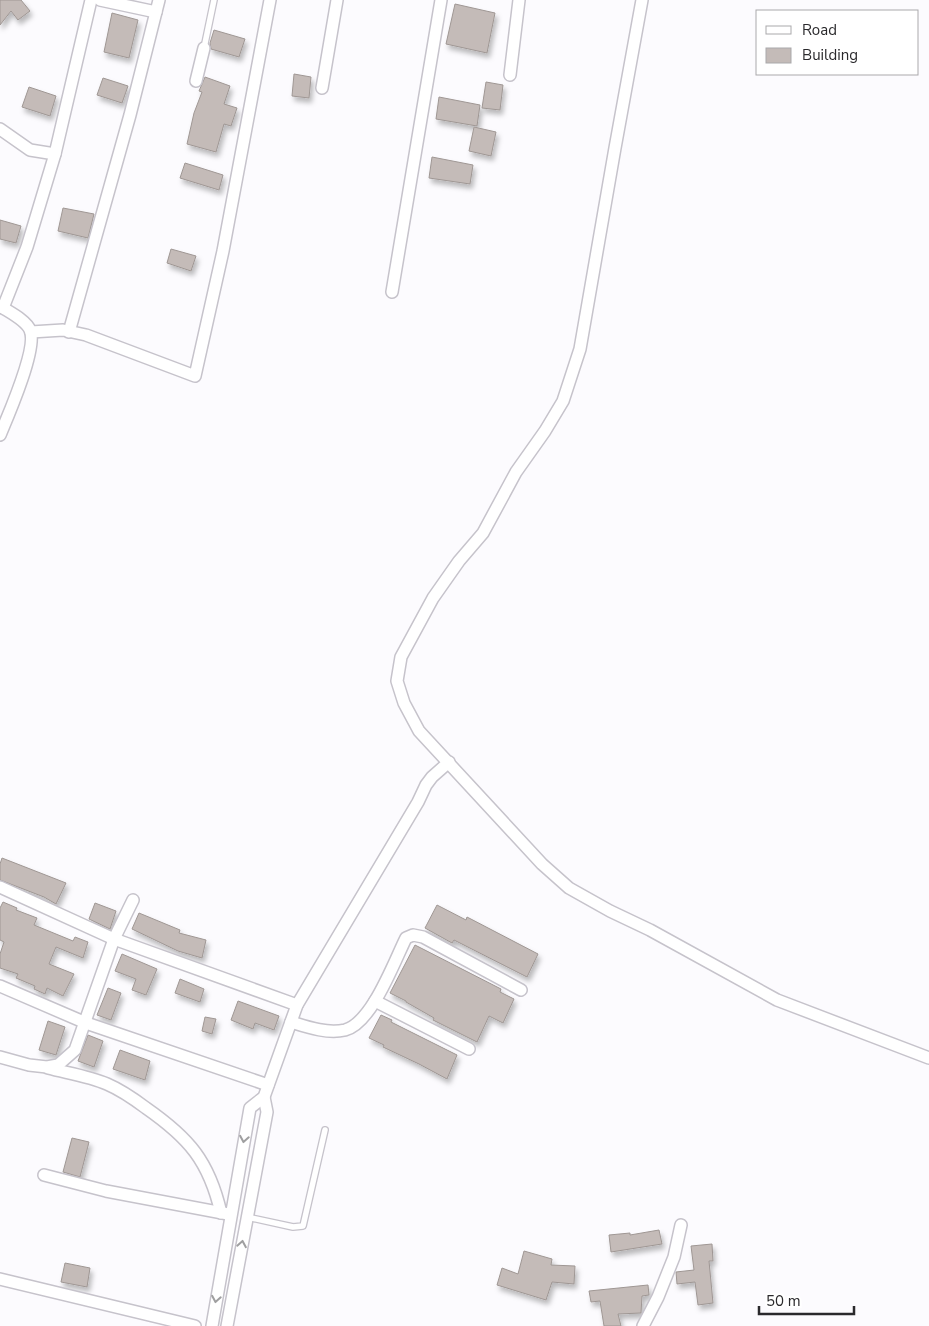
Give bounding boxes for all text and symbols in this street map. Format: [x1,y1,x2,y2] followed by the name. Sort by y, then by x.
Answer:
[756,10,919,75] legend
[802,20,837,40] text: Road
[802,45,858,65] text: Building
[240,1134,250,1143] one-way arrow
[236,1239,246,1248] one-way arrow
[759,1284,854,1316] scale bar
[766,1291,801,1311] text: 50 m
[212,1295,222,1303] one-way arrow

